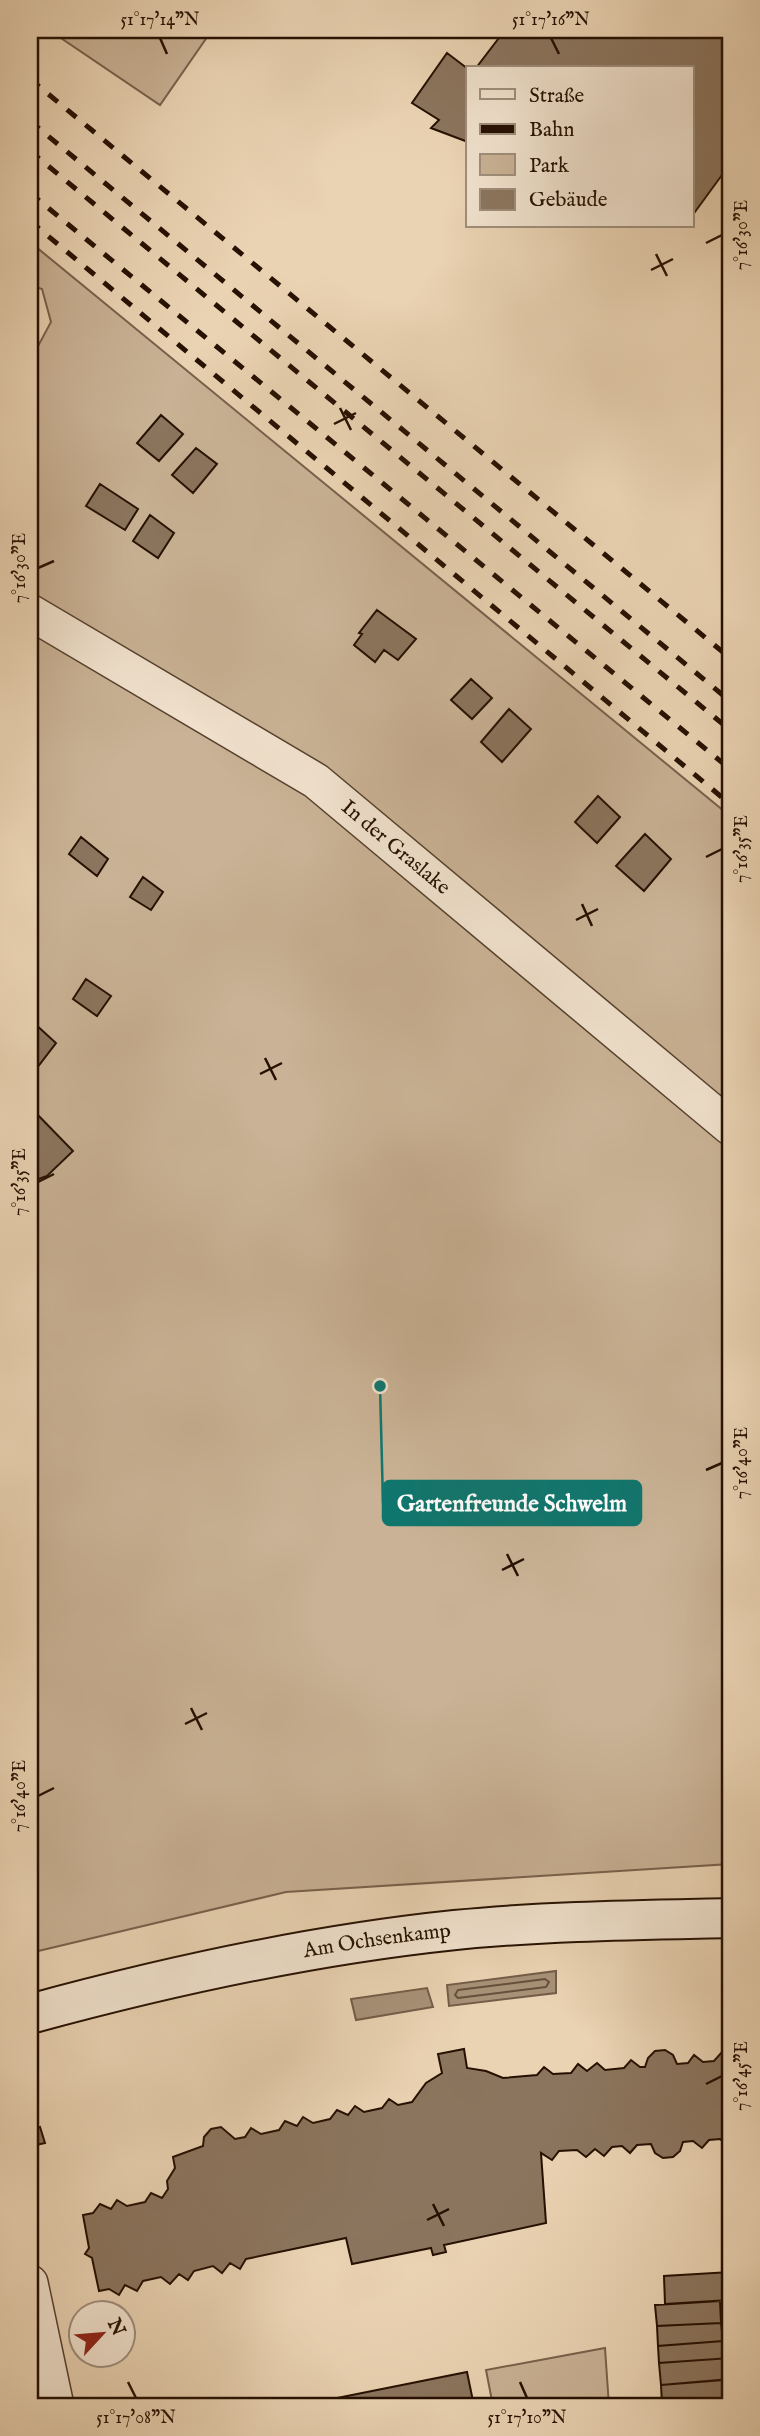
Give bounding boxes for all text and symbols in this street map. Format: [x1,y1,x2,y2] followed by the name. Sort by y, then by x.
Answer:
[120,9,200,32] text: 51°17'14"N
[512,9,590,32] text: 51°17'16"N
[466,66,694,228] legend
[529,83,585,110] text: Straße
[529,117,574,144] text: Bahn
[529,153,570,180] text: Park
[529,187,608,214] text: Gebäude
[731,200,754,270] text: 7°16'30"E
[9,533,32,603] text: 7°16'30"E
[335,794,456,901] street label: In der Graslake
[731,815,754,883] text: 7°16'35"E
[9,1148,32,1216] text: 7°16'35"E
[731,1427,754,1499] text: 7°16'40"E
[383,1481,641,1525] callout: Gartenfreunde Schwelm
[397,1490,627,1519] text: Gartenfreunde Schwelm
[9,1760,32,1832] text: 7°16'40"E
[300,1917,452,1965] street label: Am Ochsenkamp
[731,2041,754,2111] text: 7°16'45"E
[66,2300,136,2370] north arrow
[101,2314,130,2341] text: N
[96,2407,176,2430] text: 51°17'08"N
[488,2407,567,2430] text: 51°17'10"N

